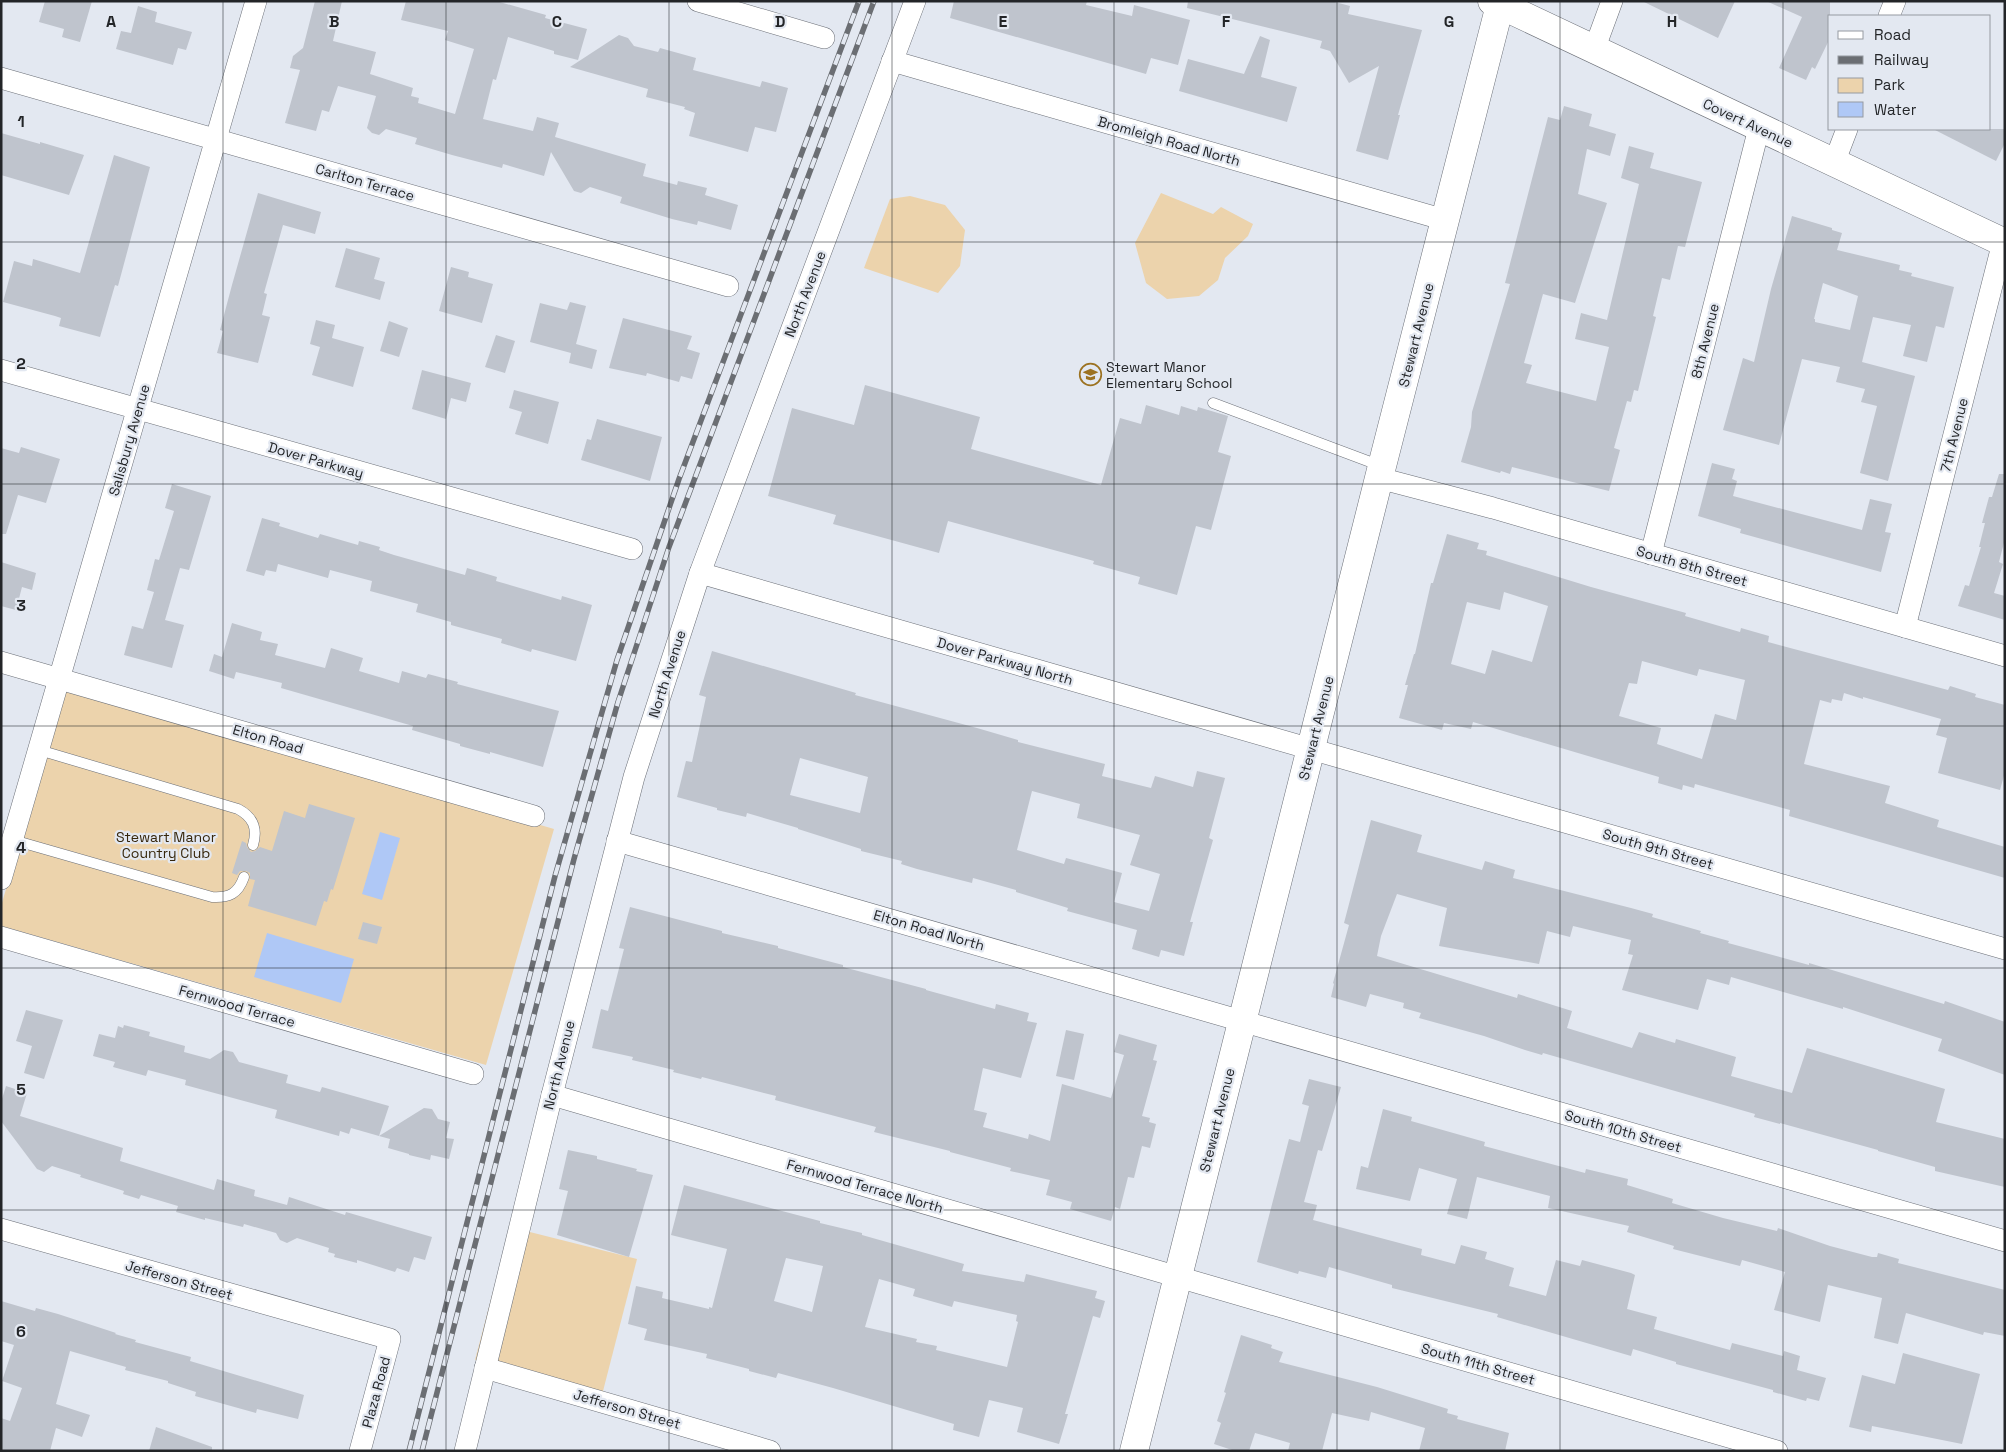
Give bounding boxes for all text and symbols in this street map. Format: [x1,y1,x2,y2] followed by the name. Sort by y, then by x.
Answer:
[106,11,116,32] text: A
[329,11,339,32] text: B
[552,11,562,32] text: C
[775,11,785,32] text: D
[999,11,1008,32] text: E
[1222,11,1231,32] text: F
[1444,11,1454,32] text: G
[1667,11,1677,32] text: H
[1828,15,1991,130] legend
[1874,25,1911,44] text: Road
[1874,50,1929,69] text: Railway
[1874,75,1905,94] text: Park
[1700,94,1796,152] street label: Covert Avenue
[1874,100,1917,119] text: Water
[17,111,25,132] text: 1
[1096,112,1242,170] street label: Bromleigh Road North
[313,159,417,205] street label: Carlton Terrace
[780,248,830,340] street label: North Avenue
[1394,281,1438,389] street label: Stewart Avenue
[1687,302,1723,380] street label: 8th Avenue
[16,353,26,374] text: 2
[1106,358,1232,392] place label: Stewart Manor Elementary School
[1078,363,1102,387] school or university icon: Stewart Manor Elementary School
[104,382,154,498] street label: Salisbury Avenue
[1936,396,1972,474] street label: 7th Avenue
[266,438,366,482] street label: Dover Parkway
[1634,542,1750,590] street label: South 8th Street
[16,595,26,616] text: 3
[644,628,690,720] street label: North Avenue
[935,633,1075,689] street label: Dover Parkway North
[1294,674,1338,782] street label: Stewart Avenue
[231,720,305,758] street label: Elton Road
[1601,825,1715,873] street label: South 9th Street
[116,828,216,862] park label: Stewart Manor Country Club
[16,837,26,858] text: 4
[871,906,987,954] street label: Elton Road North
[177,981,297,1031] street label: Fernwood Terrace
[539,1019,579,1111] street label: North Avenue
[1195,1066,1239,1174] street label: Stewart Avenue
[16,1079,26,1100] text: 5
[1563,1106,1683,1156] street label: South 10th Street
[785,1155,945,1217] street label: Fernwood Terrace North
[123,1256,235,1304] street label: Jefferson Street
[16,1321,26,1342] text: 6
[1419,1339,1537,1389] street label: South 11th Street
[358,1354,394,1430] street label: Plaza Road
[571,1385,683,1433] street label: Jefferson Street

